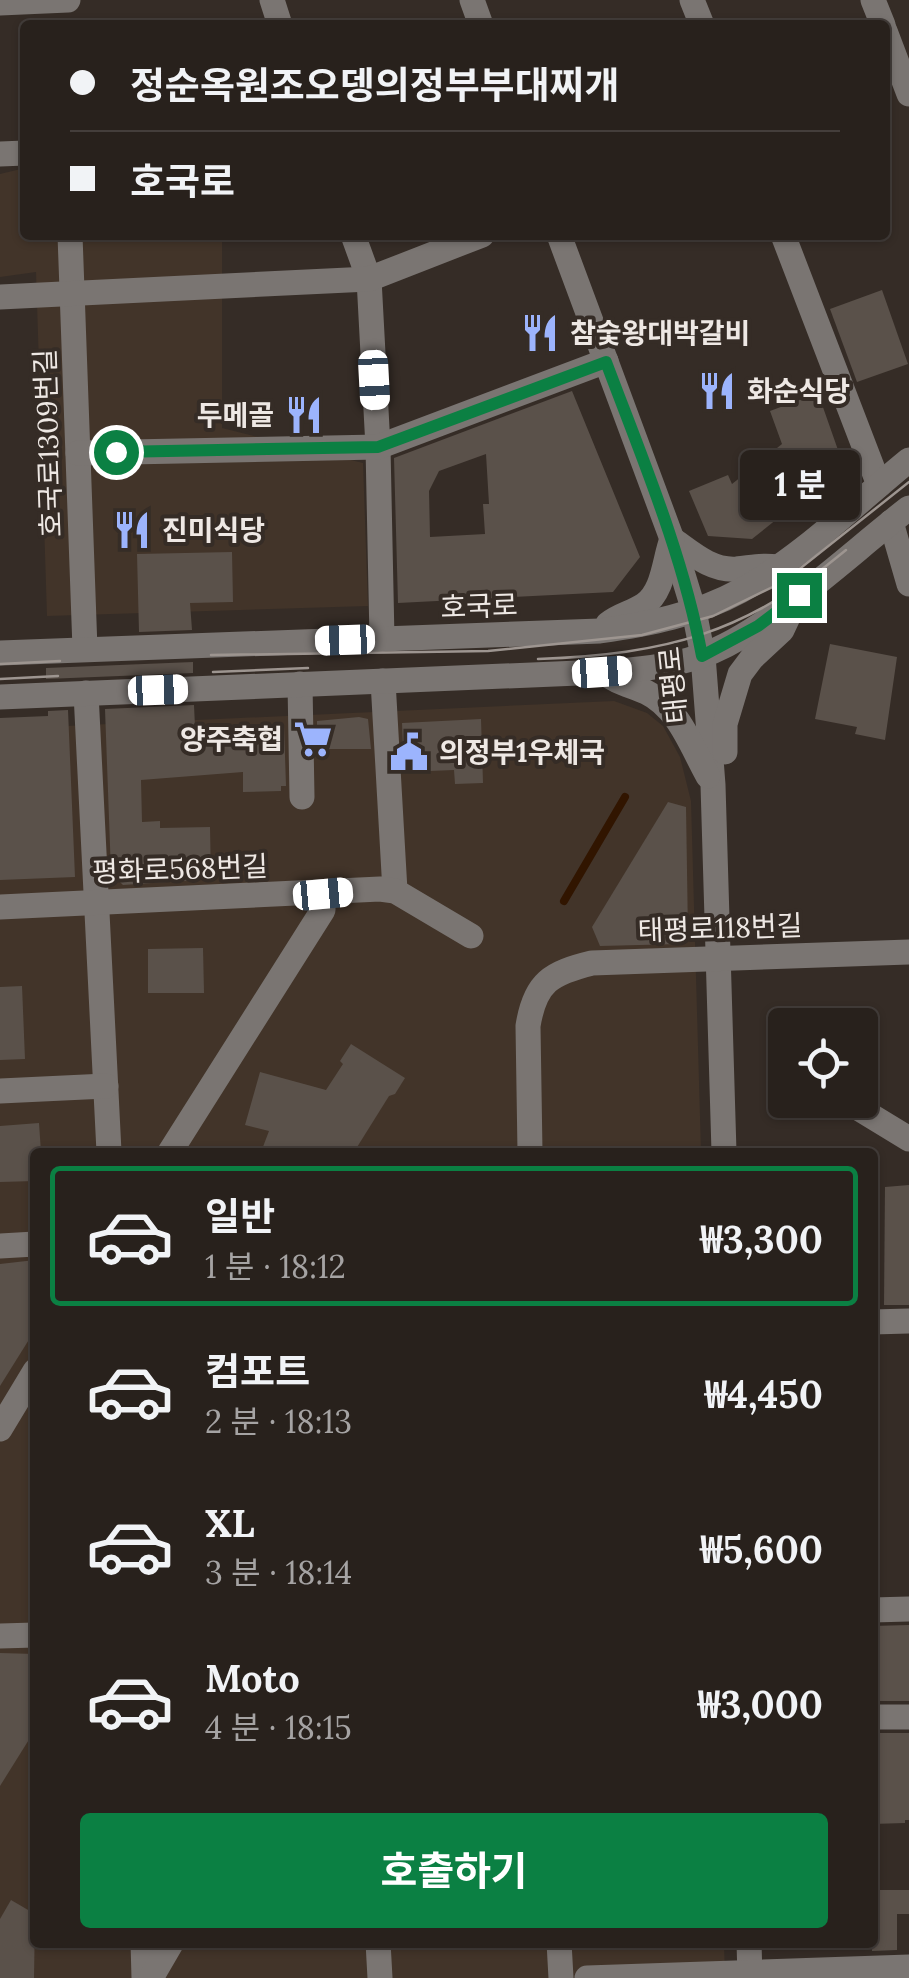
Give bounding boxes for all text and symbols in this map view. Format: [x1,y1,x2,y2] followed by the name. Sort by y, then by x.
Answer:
[130,61,619,109] text: 정순옥원조오뎅의정부부대찌개
[130,157,235,205] text: 호국로
[519,312,561,354] restaurant icon: 참숯왕대박갈비
[570,315,750,351] place label: 참숯왕대박갈비
[27,348,69,538] street label: 호국로1309번길
[357,349,391,411] car
[696,370,738,412] restaurant icon: 화순식당
[747,373,850,409] place label: 화순식당
[283,394,325,436] restaurant icon: 두메골
[197,397,274,433] place label: 두메골
[94,430,139,475] route start
[739,450,859,520] callout: 1 분
[775,464,825,505] text: 1 분
[111,509,153,551] restaurant icon: 진미식당
[162,512,265,548] place label: 진미식당
[777,573,822,618] route end
[440,587,518,625] street label: 호국로
[314,624,376,656] car
[651,645,695,725] street label: 태평로
[571,655,633,689] car
[127,674,189,706] car
[292,718,334,760] supermarket icon: 양주축협
[180,721,283,757] place label: 양주축협
[388,731,430,773] public building icon: 의정부1우체국
[439,734,605,770] place label: 의정부1우체국
[91,848,269,890] street label: 평화로568번길
[292,876,354,912] car
[637,907,803,949] street label: 태평로118번길
[768,1008,878,1118] map controls
[768,1008,878,1118] button: locate
[85,1191,175,1281] icon: car
[205,1192,275,1240] text: 일반
[700,1215,823,1263] text: ₩3,300
[205,1246,346,1287] text: 1 분 · 18:12
[85,1346,175,1436] icon: car
[205,1347,310,1395] text: 컴포트
[705,1370,823,1418] text: ₩4,450
[205,1401,352,1442] text: 2 분 · 18:13
[205,1499,255,1547] text: XL
[85,1501,175,1591] icon: car
[700,1525,823,1573] text: ₩5,600
[205,1552,352,1593] text: 3 분 · 18:14
[205,1654,300,1702] text: Moto
[85,1656,175,1746] icon: car
[698,1680,823,1728] text: ₩3,000
[205,1707,352,1748] text: 4 분 · 18:15
[80,1813,828,1928] button: 호출하기

